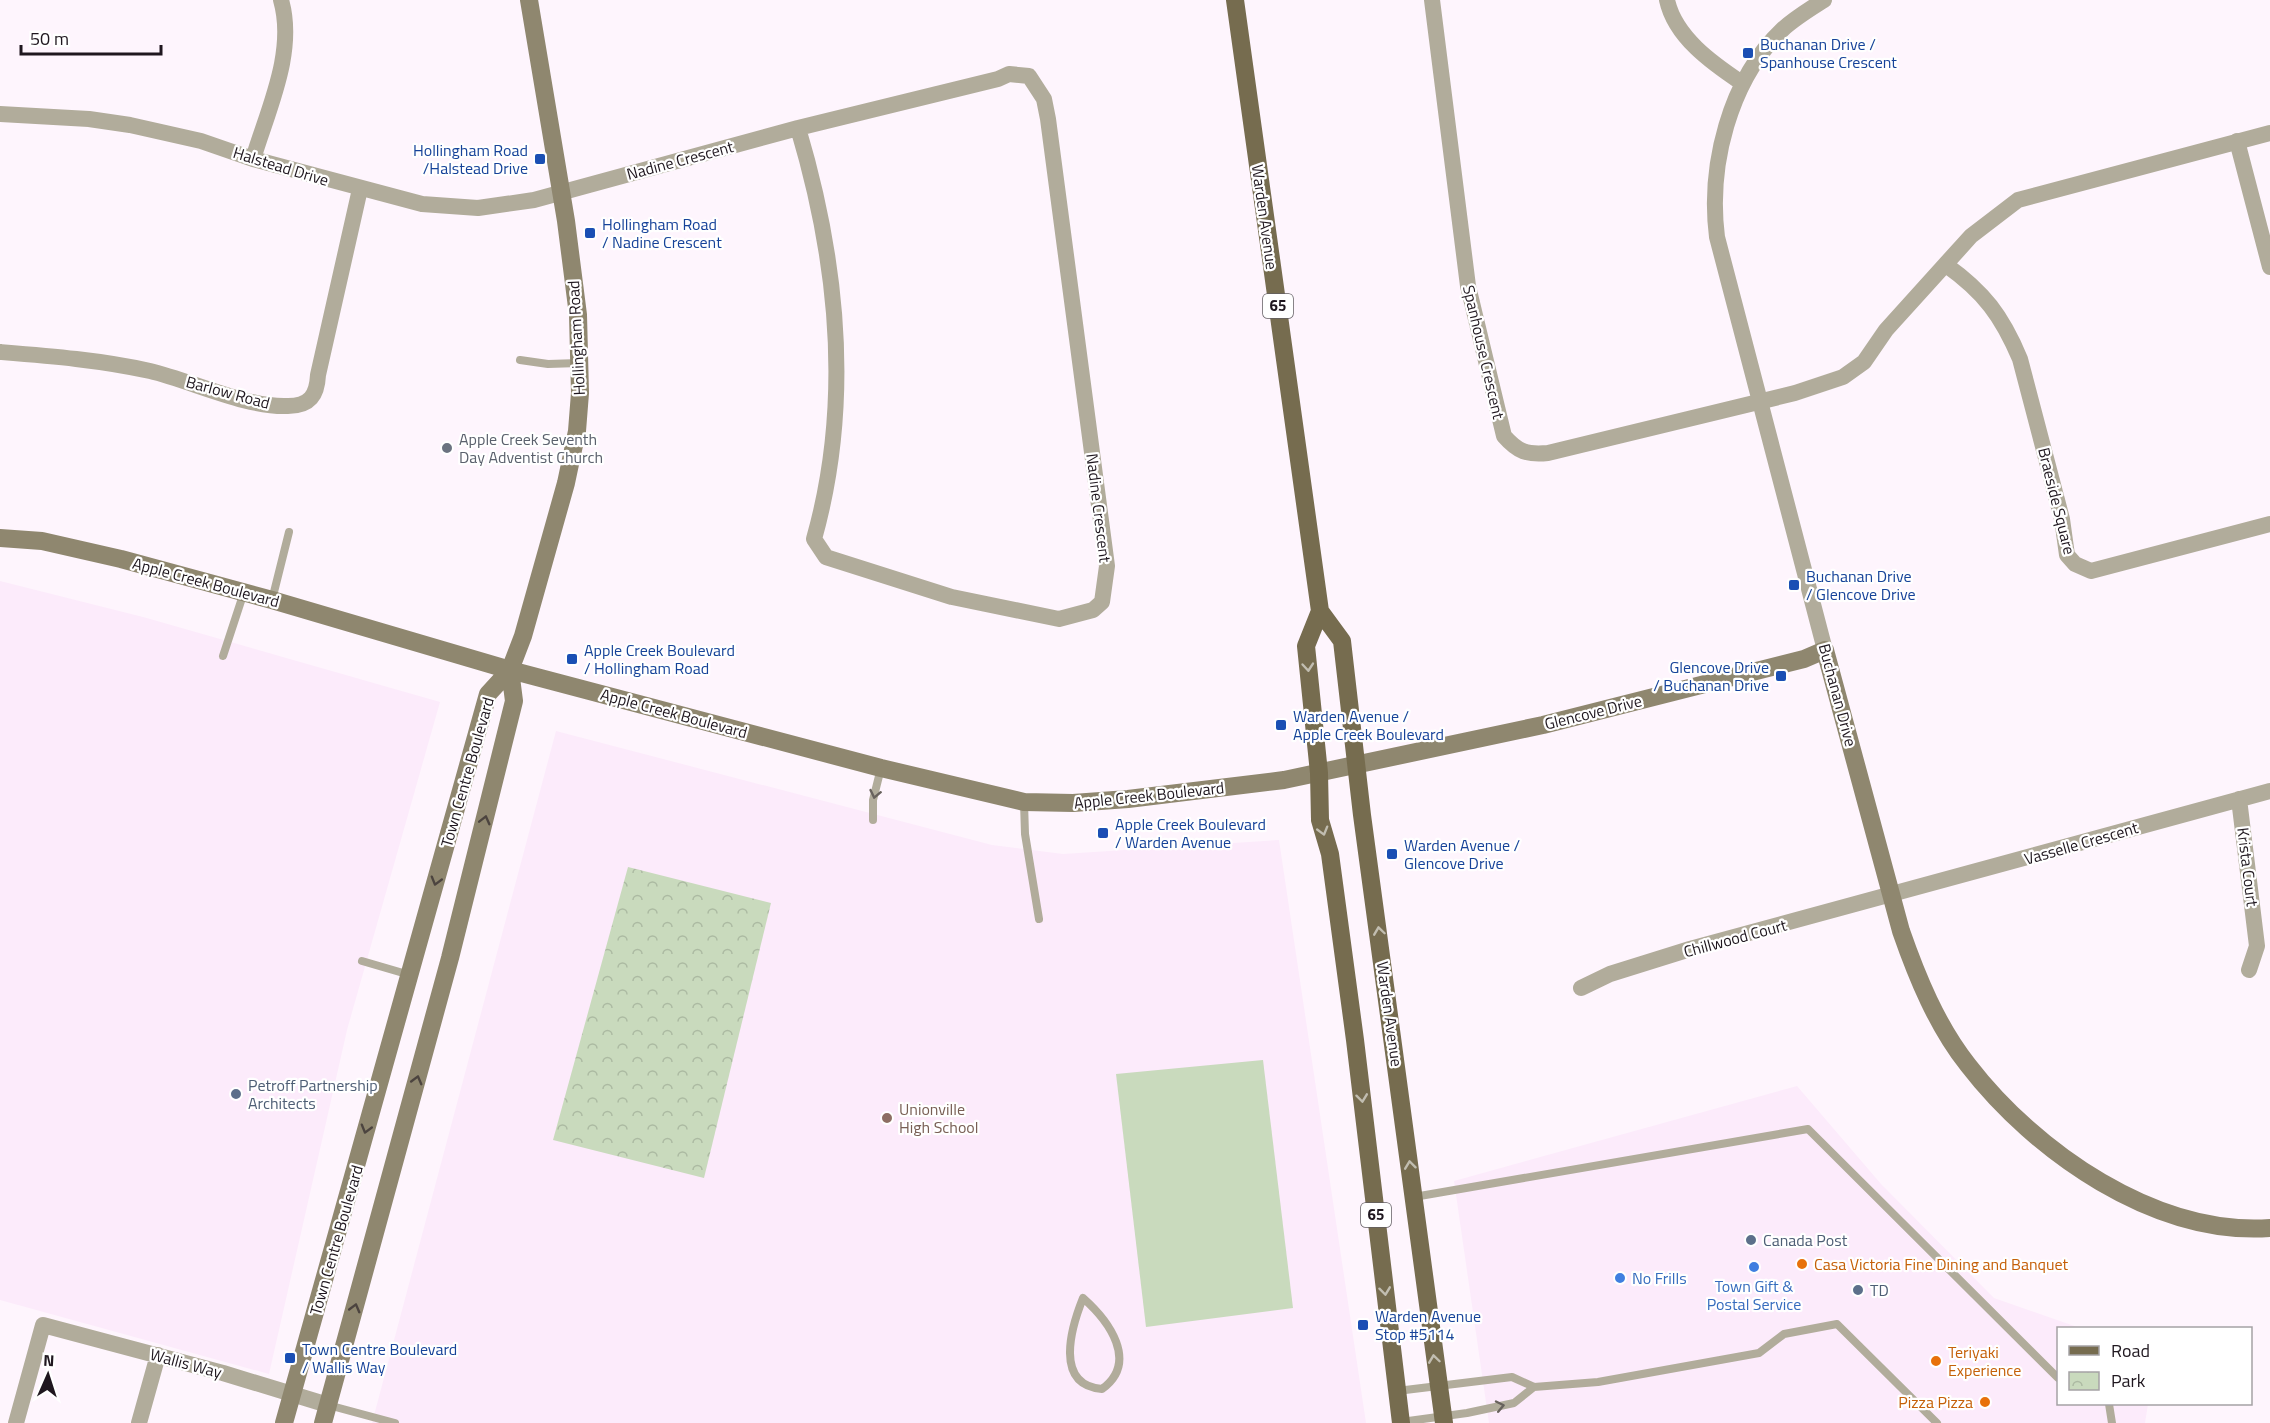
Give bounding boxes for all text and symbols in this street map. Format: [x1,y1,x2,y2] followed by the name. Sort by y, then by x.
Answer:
[21,18,160,56] scale bar
[30,25,69,52] text: 50 m
[1760,32,1897,74] place label: Buchanan Drive / Spanhouse Crescent
[1741,46,1755,60] marker: Buchanan Drive / Spanhouse Crescent
[624,134,736,186] street label: Nadine Crescent
[413,138,528,180] place label: Hollingham Road /Halstead Drive
[230,140,332,192] street label: Halstead Drive
[533,152,547,166] marker: Hollingham Road /Halstead Drive
[1246,163,1284,271] street label: Warden Avenue
[602,212,722,254] place label: Hollingham Road / Nadine Crescent
[583,226,597,240] marker: Hollingham Road / Nadine Crescent
[561,280,591,396] street label: Hollingham Road
[1457,283,1511,422] street label: Spanhouse Crescent
[1263,294,1293,318] road number: 65
[183,369,273,415] street label: Barlow Road
[459,427,603,469] place label: Apple Creek Seventh Day Adventist Church
[440,441,454,455] marker: Apple Creek Seventh Day Adventist Church
[2032,445,2082,557] street label: Braeside Square
[1080,452,1118,564] street label: Nadine Crescent
[130,551,282,613] street label: Apple Creek Boulevard
[1806,564,1916,606] place label: Buchanan Drive / Glencove Drive
[1787,578,1801,592] marker: Buchanan Drive / Glencove Drive
[584,638,735,680] place label: Apple Creek Boulevard / Hollingham Road
[1813,641,1863,749] street label: Buchanan Drive
[565,652,579,666] marker: Apple Creek Boulevard / Hollingham Road
[1653,655,1769,697] place label: Glencove Drive / Buchanan Drive
[1301,663,1314,672] one-way arrow
[1774,669,1788,683] marker: Glencove Drive / Buchanan Drive
[598,682,750,744] street label: Apple Creek Boulevard
[1542,688,1644,736] street label: Glencove Drive
[434,694,500,850] street label: Town Centre Boulevard
[1293,704,1444,746] place label: Warden Avenue / Apple Creek Boulevard
[1274,718,1288,732] marker: Warden Avenue / Apple Creek Boulevard
[1073,775,1225,815] street label: Apple Creek Boulevard
[869,789,882,799] one-way arrow
[1115,812,1266,854] place label: Apple Creek Boulevard / Warden Avenue
[477,815,490,825] one-way arrow
[2021,815,2141,871] street label: Vasselle Crescent
[1316,825,1328,836] one-way arrow
[1096,826,1110,840] marker: Apple Creek Boulevard / Warden Avenue
[2231,826,2265,908] street label: Krista Court
[1404,833,1521,875] place label: Warden Avenue / Glencove Drive
[1385,847,1399,861] marker: Warden Avenue / Glencove Drive
[431,875,443,885] one-way arrow
[1681,913,1790,963] street label: Chillwood Court
[1373,926,1385,935] one-way arrow
[1371,960,1409,1068] street label: Warden Avenue
[248,1073,378,1115] place label: Petroff Partnership Architects
[410,1075,422,1086] one-way arrow
[229,1087,243,1101] marker: Petroff Partnership Architects
[1355,1093,1368,1102] one-way arrow
[899,1097,978,1139] place label: Unionville High School
[880,1111,894,1125] marker: Unionville High School
[361,1124,374,1134] one-way arrow
[1404,1161,1417,1170] one-way arrow
[303,1162,369,1318] street label: Town Centre Boulevard
[1361,1203,1391,1227] road number: 65
[1763,1228,1848,1252] place label: Canada Post
[1744,1233,1758,1247] marker: Canada Post
[1814,1252,2068,1276] place label: Casa Victoria Fine Dining and Banquet
[1795,1257,1809,1271] marker: Casa Victoria Fine Dining and Banquet
[1747,1260,1761,1274] marker: Town Gift & Postal Service
[1632,1266,1687,1290] place label: No Frills
[1613,1271,1627,1285] marker: No Frills
[1707,1274,1801,1316] place label: Town Gift & Postal Service
[1870,1278,1889,1302] place label: TD
[1851,1283,1865,1297] marker: TD
[1378,1287,1391,1296] one-way arrow
[347,1303,360,1313] one-way arrow
[1375,1304,1481,1346] place label: Warden Avenue Stop #5114
[1356,1318,1370,1332] marker: Warden Avenue Stop #5114
[2057,1327,2252,1405] legend
[302,1337,457,1379] place label: Town Centre Boulevard / Wallis Way
[2111,1337,2150,1364] text: Road
[1948,1340,2021,1382] place label: Teriyaki Experience
[147,1342,225,1384] street label: Wallis Way
[18,1345,78,1405] north arrow
[43,1348,55,1372] text: N
[283,1351,297,1365] marker: Town Centre Boulevard / Wallis Way
[1428,1354,1440,1363] one-way arrow
[1929,1354,1943,1368] marker: Teriyaki Experience
[2111,1367,2146,1394] text: Park
[1898,1390,1973,1414] place label: Pizza Pizza
[1978,1395,1992,1409] marker: Pizza Pizza
[1495,1400,1505,1413] one-way arrow

